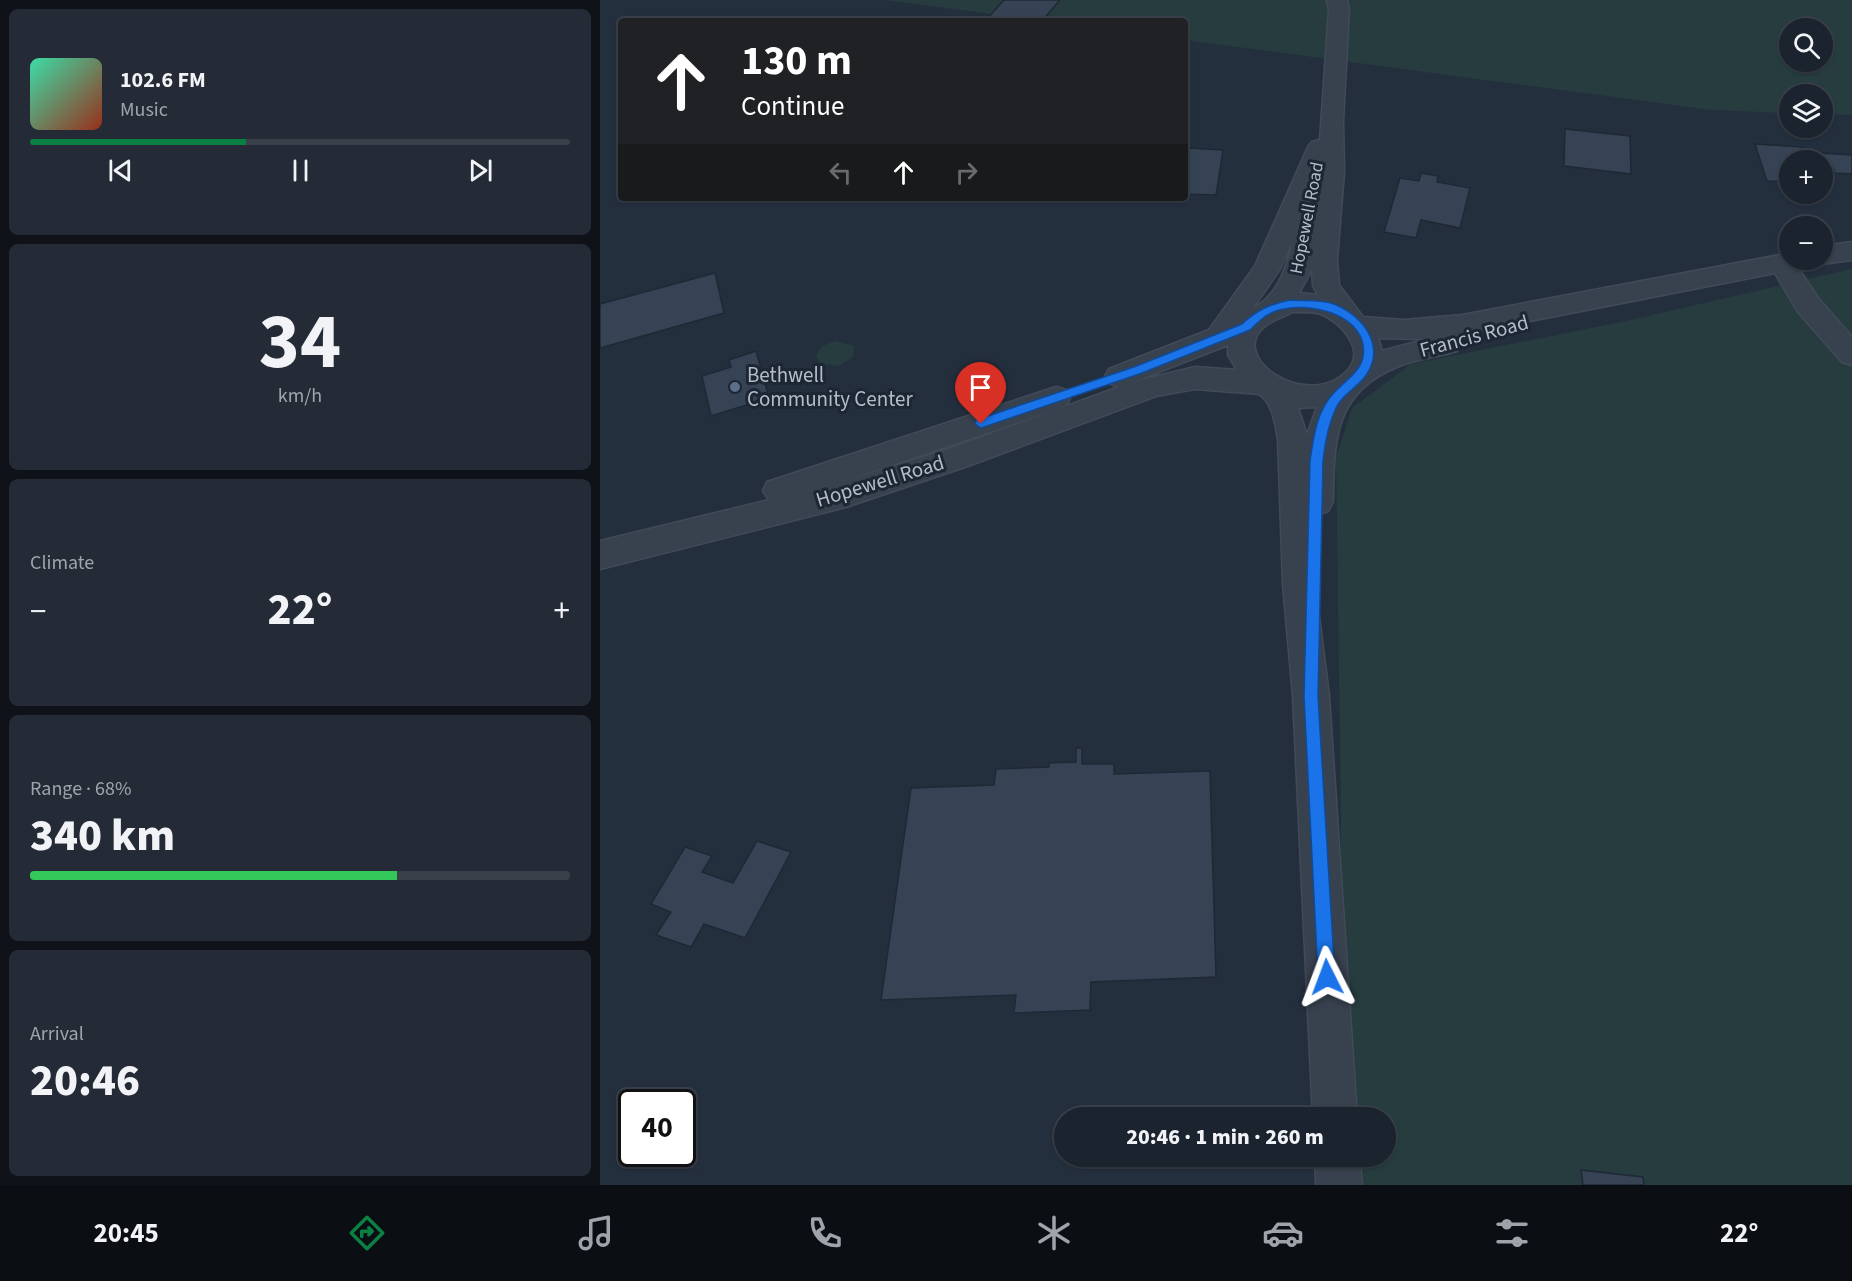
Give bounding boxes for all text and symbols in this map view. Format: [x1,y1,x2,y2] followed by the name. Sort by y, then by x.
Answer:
[1779,18,1833,270] map controls
[1779,18,1833,72] button: search
[741,31,852,91] text: 130 m
[642,42,720,120] icon: ahead
[120,64,206,96] text: 102.6 FM
[1779,84,1833,138] button: layers
[741,87,844,126] text: Continue
[120,96,168,124] text: Music
[1779,150,1833,204] button: +
[104,154,137,187] icon: previous
[284,154,317,187] icon: pause
[464,154,497,187] icon: next
[824,156,857,189] icon: left
[887,156,920,189] icon: ahead
[950,156,983,189] icon: right
[1284,160,1330,276] street label: Hopewell Road
[1779,216,1833,270] button: −
[259,287,341,398] text: 34
[1416,307,1532,365] street label: Francis Road
[747,360,913,414] place label: Bethwell Community Center
[955,362,1006,424] pin
[964,371,997,404] icon: arrive
[728,380,742,394] marker: Bethwell Community Center
[278,382,322,410] text: km/h
[812,447,948,515] street label: Hopewell Road
[30,549,94,577] text: Climate
[268,578,332,642] text: 22°
[30,588,46,635] text: −
[554,588,570,635] text: +
[30,775,131,803] text: Range · 68%
[30,804,175,868] text: 340 km
[1295,945,1359,1009] position arrow
[30,1020,84,1048] text: Arrival
[30,1049,140,1113] text: 20:46
[618,1089,696,1167] speed limit sign: 40
[1126,1121,1324,1153] text: 20:46 · 1 min · 260 m
[346,1212,388,1254] icon: directions
[575,1212,617,1254] icon: music
[804,1212,846,1254] icon: phone
[1033,1212,1075,1254] icon: climate
[1262,1212,1304,1254] icon: car
[1491,1212,1533,1254] icon: filters
[94,1214,159,1253] text: 20:45
[1720,1214,1758,1253] text: 22°

